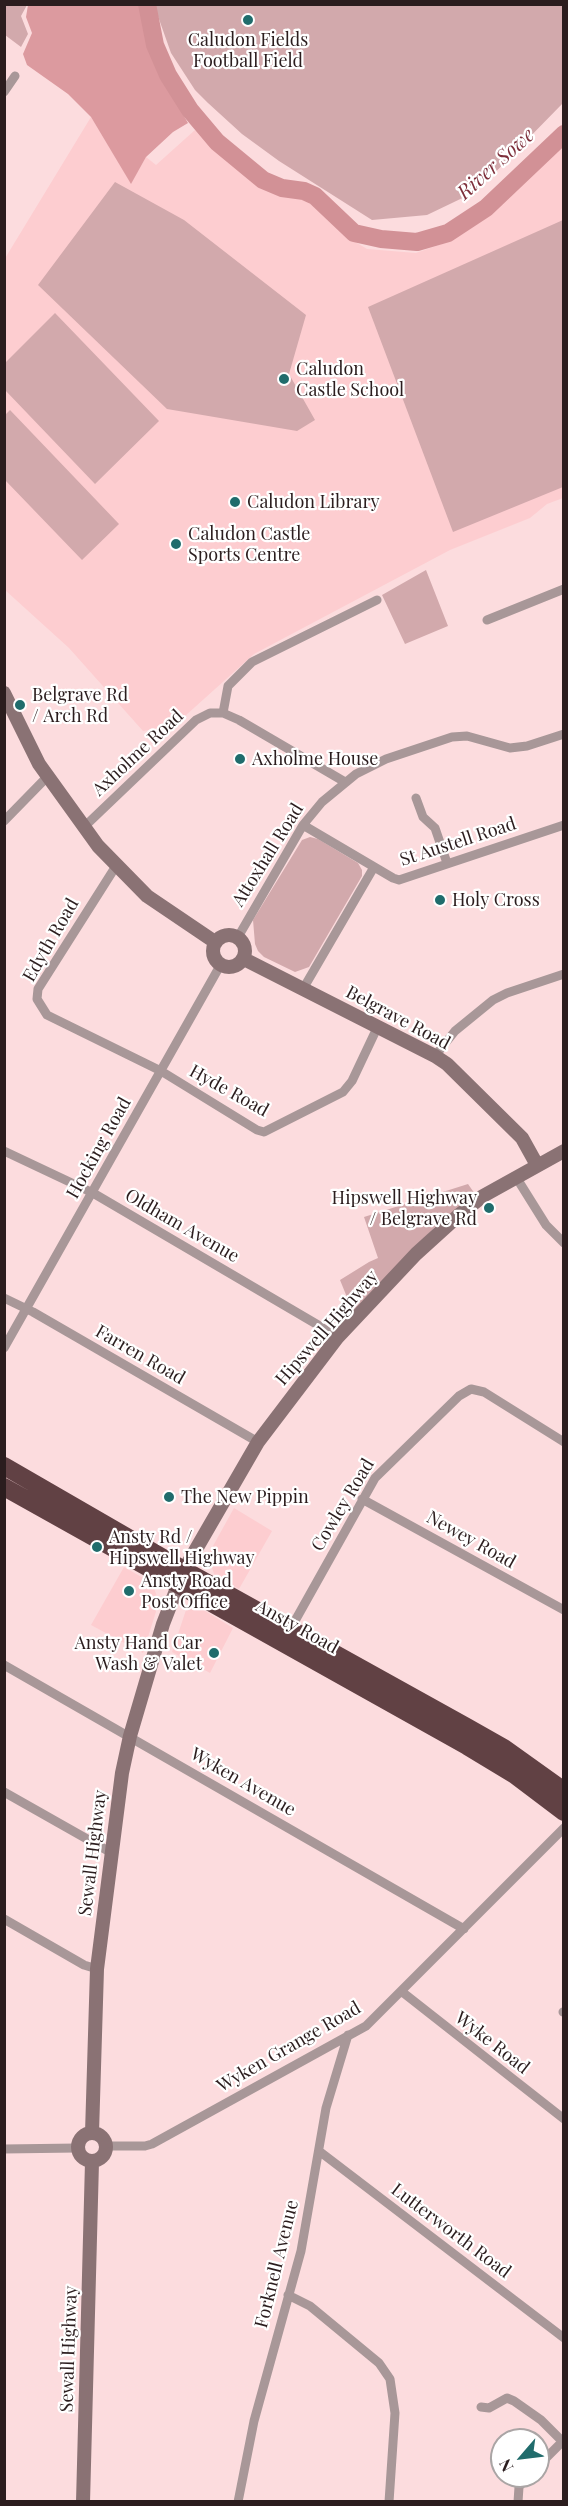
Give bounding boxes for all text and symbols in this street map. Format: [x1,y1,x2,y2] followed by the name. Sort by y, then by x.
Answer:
[241,13,255,27] marker: Caludon Fields Football Field
[188,29,308,72] place label: Caludon Fields Football Field
[453,123,539,205] water label: River Sowe
[296,358,404,400] place label: Caludon Castle School
[277,372,291,386] marker: Caludon Castle School
[247,491,380,513] place label: Caludon Library
[228,495,242,509] marker: Caludon Library
[188,523,310,566] place label: Caludon Castle Sports Centre
[169,537,183,551] marker: Caludon Castle Sports Centre
[32,684,128,726] place label: Belgrave Rd / Arch Rd
[13,698,27,712] marker: Belgrave Rd / Arch Rd
[88,705,188,801] street label: Axholme Road
[252,748,378,770] place label: Axholme House
[233,752,247,766] marker: Axholme House
[228,799,308,911] street label: Attoxhall Road
[397,813,519,871] street label: St Austell Road
[452,889,540,911] place label: Holy Cross
[433,893,447,907] marker: Holy Cross
[18,894,84,986] street label: Edyth Road
[342,981,454,1055] street label: Belgrave Road
[186,1060,272,1122] street label: Hyde Road
[62,1094,136,1202] street label: Hocking Road
[121,1185,243,1267] street label: Oldham Avenue
[332,1187,477,1230] place label: Hipswell Highway / Belgrave Rd
[482,1201,496,1215] marker: Hipswell Highway / Belgrave Rd
[271,1266,383,1390] street label: Hipswell Highway
[91,1321,189,1389] street label: Farren Road
[307,1455,379,1555] street label: Cowley Road
[181,1486,309,1508] place label: The New Pippin
[162,1490,176,1504] marker: The New Pippin
[423,1507,519,1573] street label: Newey Road
[109,1526,254,1568] place label: Ansty Rd / Hipswell Highway
[90,1540,104,1554] marker: Ansty Rd / Hipswell Highway
[141,1570,232,1612] place label: Ansty Road Post Office
[122,1584,136,1598] marker: Ansty Road Post Office
[252,1595,342,1659] street label: Ansty Road
[74,1632,202,1674] place label: Ansty Hand Car Wash & Valet
[207,1646,221,1660] marker: Ansty Hand Car Wash & Valet
[187,1743,299,1821] street label: Wyken Avenue
[75,1789,111,1917] street label: Sewall Highway
[213,1997,365,2097] street label: Wyken Grange Road
[450,2007,534,2079] street label: Wyke Road
[387,2179,515,2283] street label: Lutterworth Road
[251,2198,303,2330] street label: Forknell Avenue
[56,2285,82,2413] street label: Sewall Highway
[490,2428,550,2488] north arrow
[493,2456,517,2476] text: N

